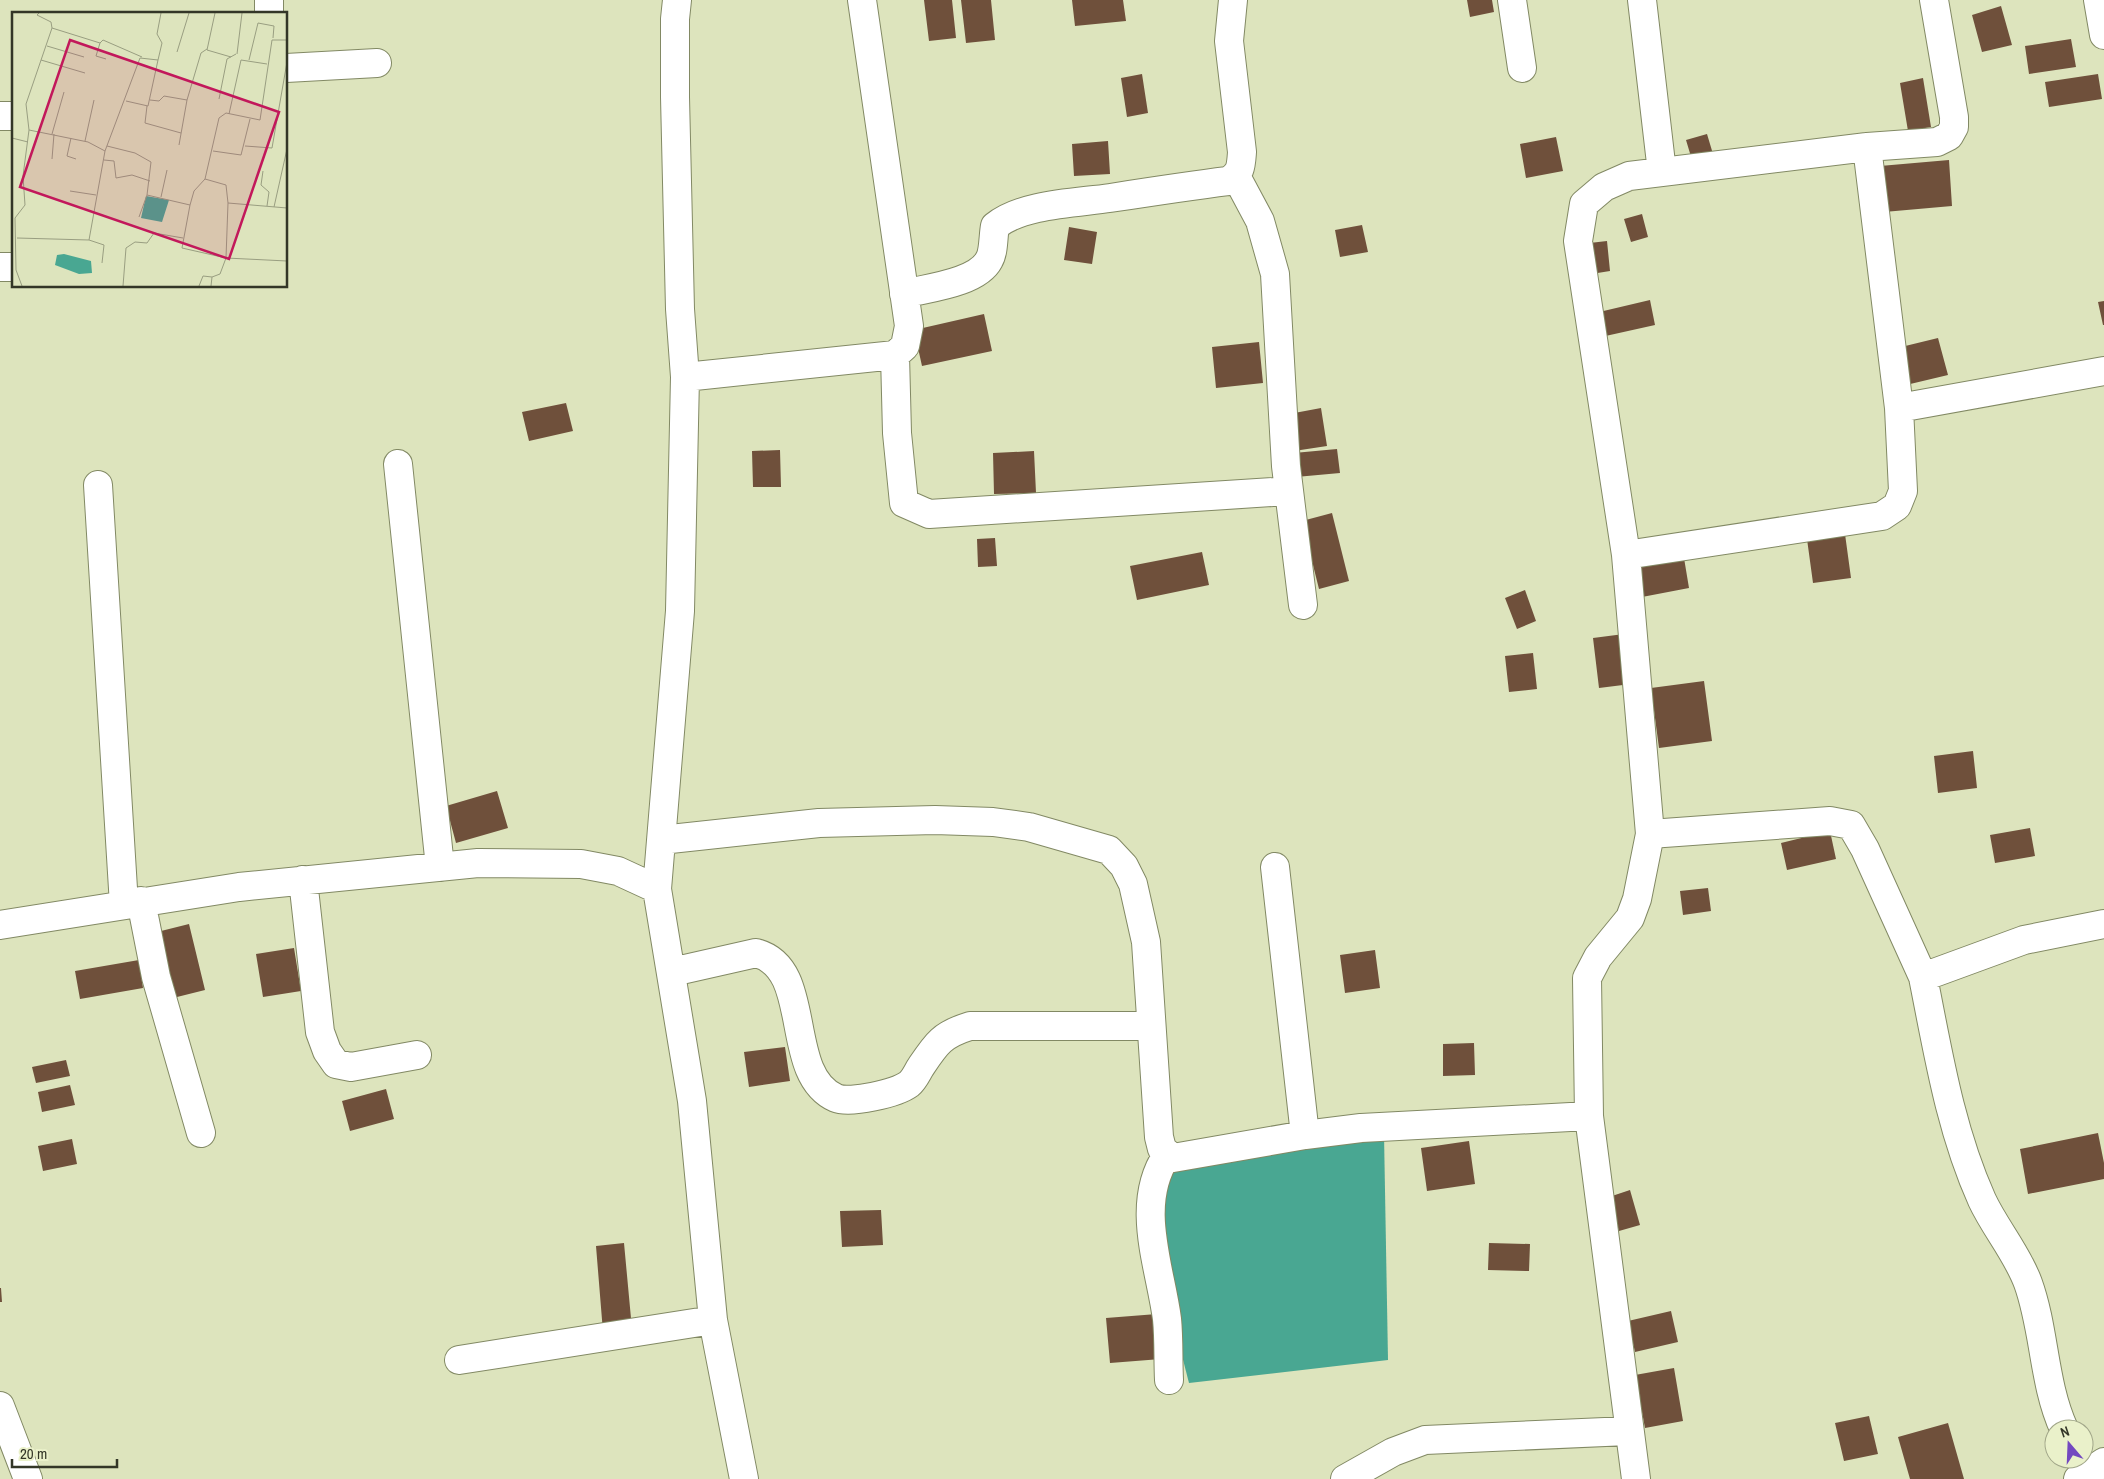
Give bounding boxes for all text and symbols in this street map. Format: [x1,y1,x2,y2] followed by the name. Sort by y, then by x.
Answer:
[12,12,288,288] inset map
[2044,1419,2094,1469] north arrow
[2058,1422,2072,1442] text: N
[12,1436,118,1468] scale bar
[20,1443,47,1464] text: 20 m

